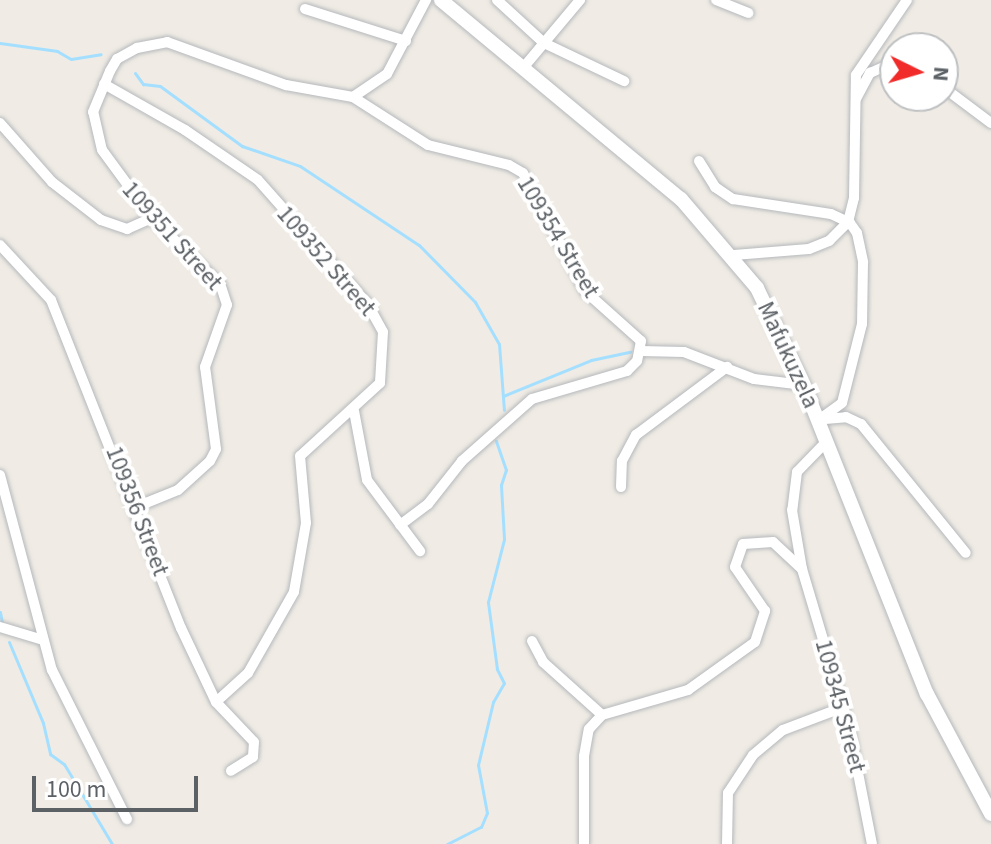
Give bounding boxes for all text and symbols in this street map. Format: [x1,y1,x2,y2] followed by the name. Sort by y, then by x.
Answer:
[879,32,959,112] north arrow
[924,65,957,83] text: N
[511,171,605,303] street label: 109354 Street
[116,176,228,296] street label: 109351 Street
[270,200,382,322] street label: 109352 Street
[751,297,825,413] street label: Mafukuzela
[99,442,175,580] street label: 109356 Street
[808,636,872,776] street label: 109345 Street
[36,760,202,810] scale bar
[46,772,106,807] text: 100 m

